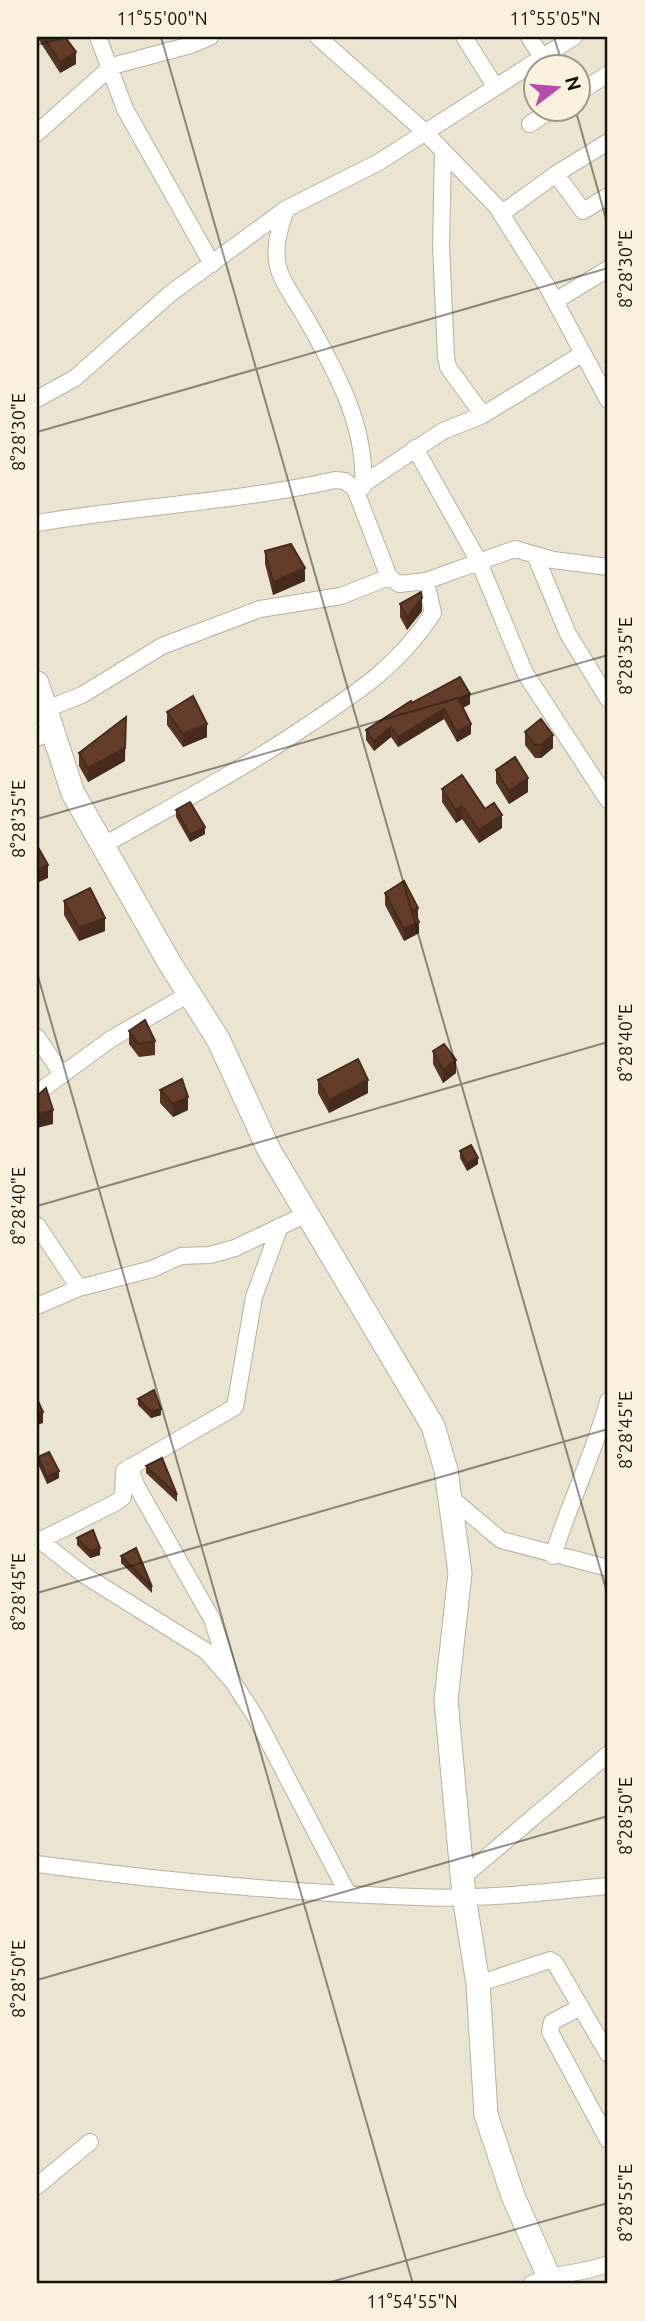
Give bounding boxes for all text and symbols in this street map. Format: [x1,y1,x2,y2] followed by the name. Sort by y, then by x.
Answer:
[116,8,208,28] text: 11°55'00"N
[509,8,601,28] text: 11°55'05"N
[522,52,592,122] north arrow
[561,73,586,93] text: N
[615,230,635,308] text: 8°28'30"E
[8,393,28,471] text: 8°28'30"E
[615,617,635,695] text: 8°28'35"E
[8,780,28,858] text: 8°28'35"E
[615,1004,635,1082] text: 8°28'40"E
[8,1167,28,1245] text: 8°28'40"E
[615,1391,635,1469] text: 8°28'45"E
[8,1553,28,1631] text: 8°28'45"E
[615,1777,635,1855] text: 8°28'50"E
[8,1940,28,2018] text: 8°28'50"E
[615,2164,635,2242] text: 8°28'55"E
[366,2291,458,2311] text: 11°54'55"N

